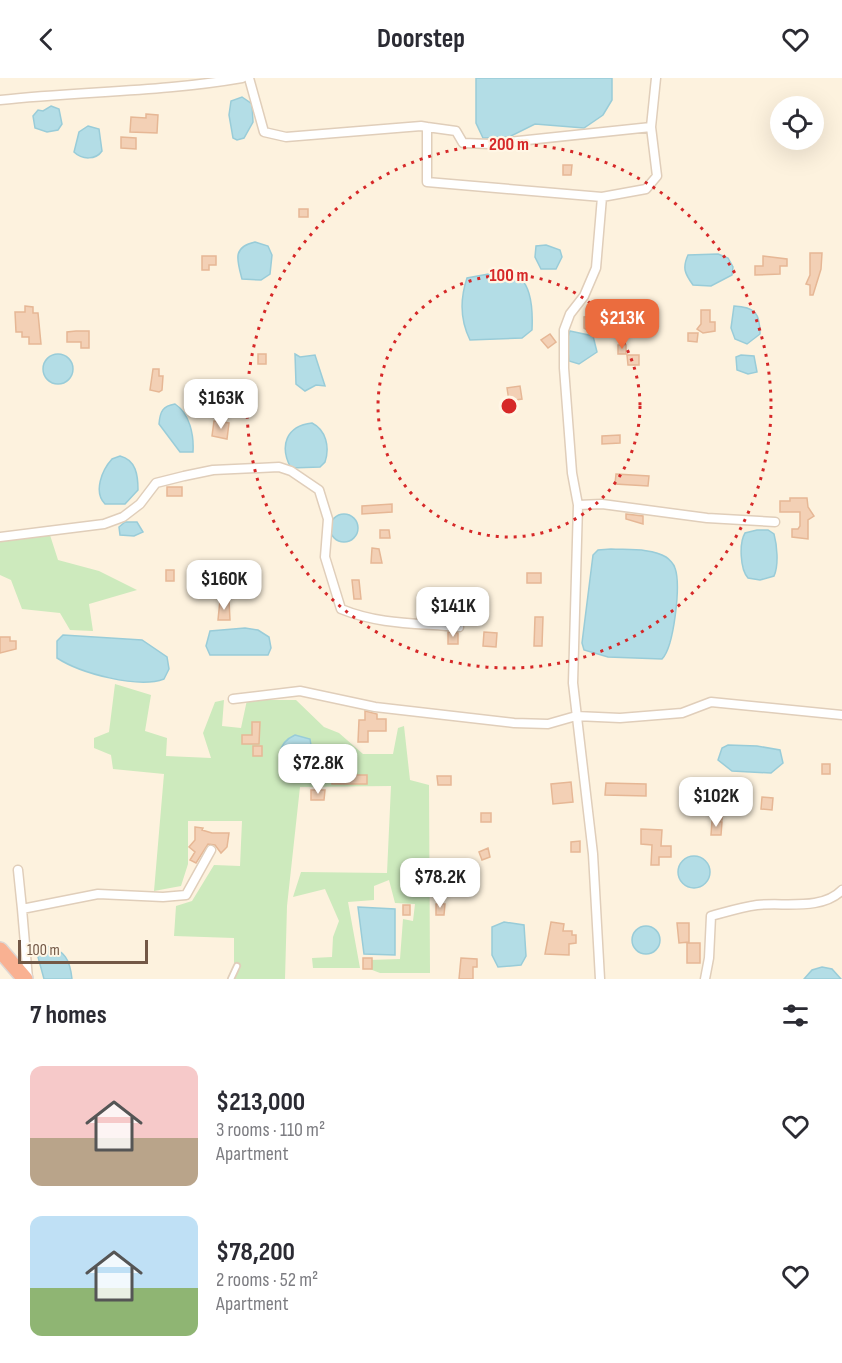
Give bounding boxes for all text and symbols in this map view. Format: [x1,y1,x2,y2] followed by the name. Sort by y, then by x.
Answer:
[30,23,63,56] icon: back
[377,23,465,55] text: Doorstep
[779,23,812,56] icon: heart
[770,96,824,150] map controls
[770,96,824,150] button: locate
[489,134,529,155] text: 200 m
[490,265,529,286] text: 100 m
[580,299,664,350] pin: $213K
[599,306,645,330] text: $213K
[179,379,263,430] pin: $163K
[198,386,244,410] text: $163K
[499,396,519,416] centre of rings
[182,560,266,611] pin: $160K
[201,567,247,591] text: $160K
[411,587,495,638] pin: $141K
[430,594,476,618] text: $141K
[269,744,367,795] pin: $72.8K
[292,751,344,775] text: $72.8K
[674,777,758,828] pin: $102K
[693,784,739,808] text: $102K
[391,858,489,909] pin: $78.2K
[414,865,466,889] text: $78.2K
[18,937,148,964] scale bar
[27,941,60,960] text: 100 m
[779,999,812,1032] icon: filters
[30,1000,107,1031] text: 7 homes
[216,1087,305,1118] text: $213,000
[78,1090,150,1162] icon: home
[779,1110,812,1143] icon: heart
[216,1118,325,1142] text: 3 rooms · 110 m²
[216,1142,289,1166] text: Apartment
[216,1237,295,1268] text: $78,200
[78,1240,150,1312] icon: home
[779,1260,812,1293] icon: heart
[216,1268,318,1292] text: 2 rooms · 52 m²
[216,1292,289,1316] text: Apartment

